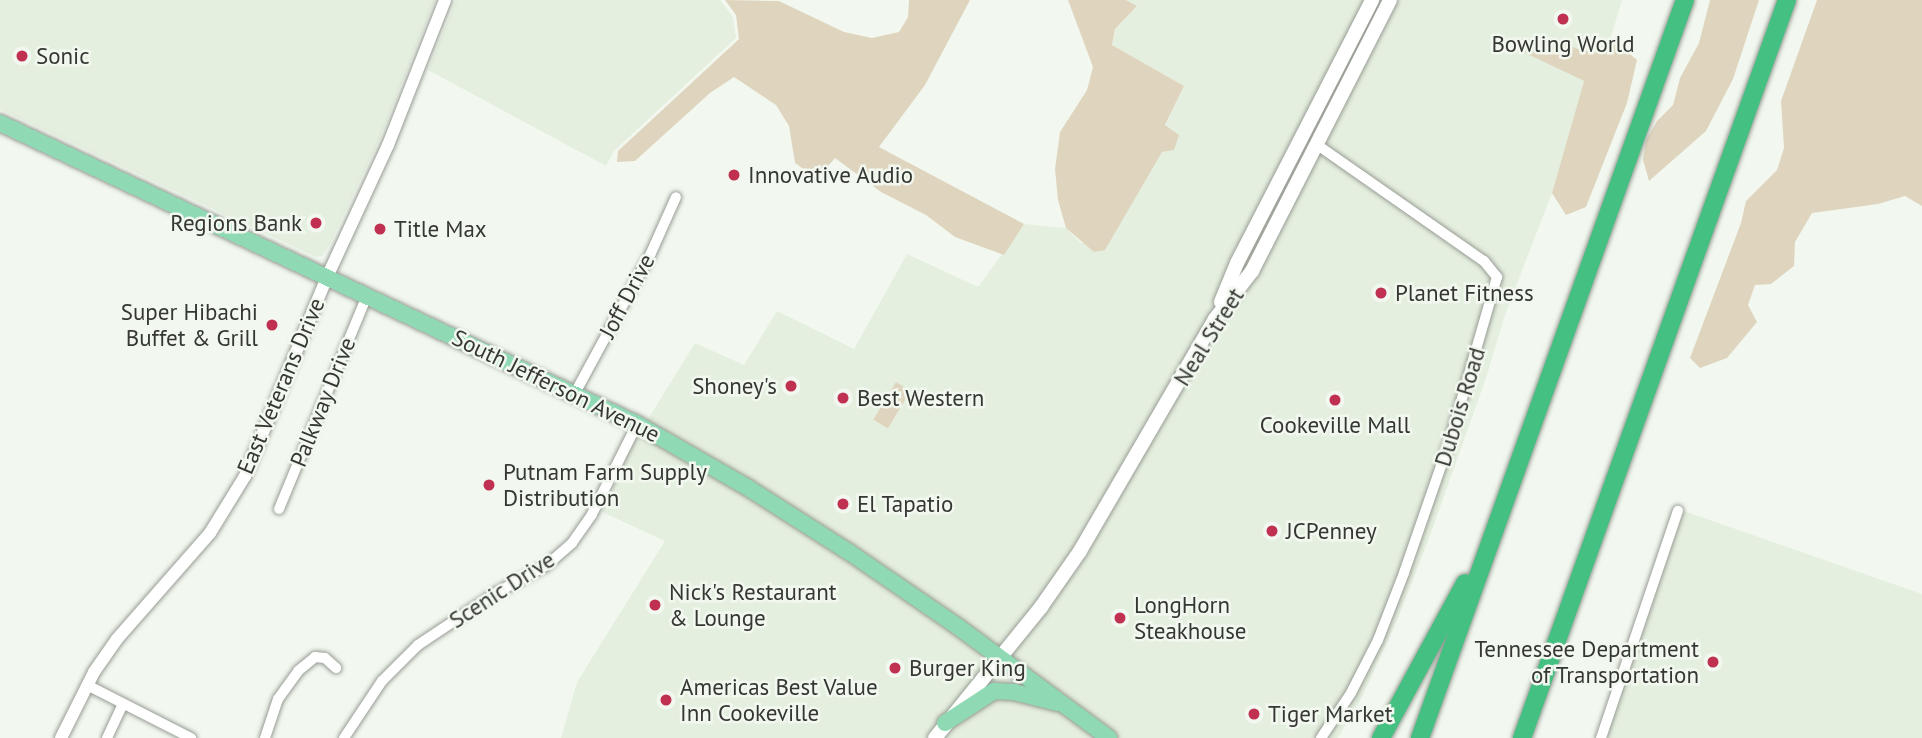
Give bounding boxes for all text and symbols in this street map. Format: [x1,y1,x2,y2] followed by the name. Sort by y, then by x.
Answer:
[1555,11,1571,27] marker: Bowling World
[1491,30,1635,58] place label: Bowling World
[36,42,90,70] place label: Sonic
[14,48,30,64] marker: Sonic
[748,161,914,189] place label: Innovative Audio
[726,167,742,183] marker: Innovative Audio
[170,209,302,237] place label: Regions Bank
[308,215,324,231] marker: Regions Bank
[394,215,487,243] place label: Title Max
[372,221,388,237] marker: Title Max
[593,249,661,343] street label: Joff Drive
[1395,279,1534,307] place label: Planet Fitness
[1168,283,1250,391] street label: Neal Street
[1373,285,1389,301] marker: Planet Fitness
[231,294,331,478] street label: East Veterans Drive
[121,298,258,352] place label: Super Hibachi Buffet & Grill
[264,317,280,333] marker: Super Hibachi Buffet & Grill
[447,324,665,448] street label: South Jefferson Avenue
[284,333,362,471] street label: Palkway Drive
[1429,344,1491,470] street label: Dubois Road
[692,372,777,400] place label: Shoney's
[783,378,799,394] marker: Shoney's
[857,384,985,412] place label: Best Western
[835,390,851,406] marker: Best Western
[1327,392,1343,408] marker: Cookeville Mall
[1260,411,1410,439] place label: Cookeville Mall
[503,458,707,512] place label: Putnam Farm Supply Distribution
[481,477,497,493] marker: Putnam Farm Supply Distribution
[857,490,954,518] place label: El Tapatio
[835,496,851,512] marker: El Tapatio
[1286,517,1377,545] place label: JCPenney
[1264,523,1280,539] marker: JCPenney
[444,546,560,634] street label: Scenic Drive
[669,578,837,632] place label: Nick's Restaurant & Lounge
[1134,591,1247,645] place label: LongHorn Steakhouse
[647,597,663,613] marker: Nick's Restaurant & Lounge
[1112,610,1128,626] marker: LongHorn Steakhouse
[1474,635,1699,689] place label: Tennessee Department of Transportation
[909,654,1026,682] place label: Burger King
[1705,654,1721,670] marker: Tennessee Department of Transportation
[887,660,903,676] marker: Burger King
[680,673,878,727] place label: Americas Best Value Inn Cookeville
[658,692,674,708] marker: Americas Best Value Inn Cookeville
[1268,700,1393,728] place label: Tiger Market
[1246,706,1262,722] marker: Tiger Market

